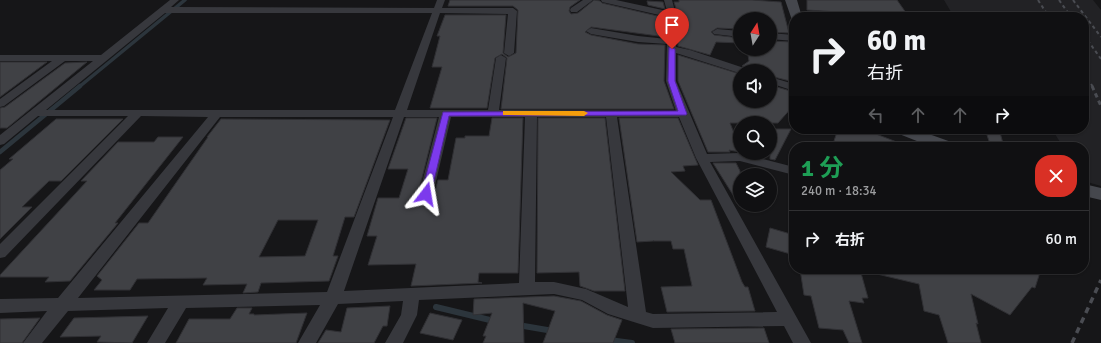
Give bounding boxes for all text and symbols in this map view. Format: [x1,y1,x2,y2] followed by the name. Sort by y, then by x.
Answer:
[655,8,689,49] pin
[733,12,777,56] north arrow
[733,12,777,212] map controls
[661,14,683,36] icon: arrive
[867,24,926,58] text: 60 m
[801,28,853,80] icon: right
[867,62,903,84] text: 右折
[733,64,777,108] button: sound
[865,104,887,126] icon: left
[907,104,929,126] icon: ahead
[949,104,971,126] icon: ahead
[991,104,1013,126] icon: right
[733,116,777,160] button: search
[801,153,843,183] text: 1 分
[1035,155,1077,197] button: close
[733,168,777,212] button: layers
[405,173,447,215] position arrow
[801,183,877,199] text: 240 m · 18:34
[801,228,823,250] icon: right
[1046,230,1077,248] text: 60 m
[835,231,865,249] text: 右折

